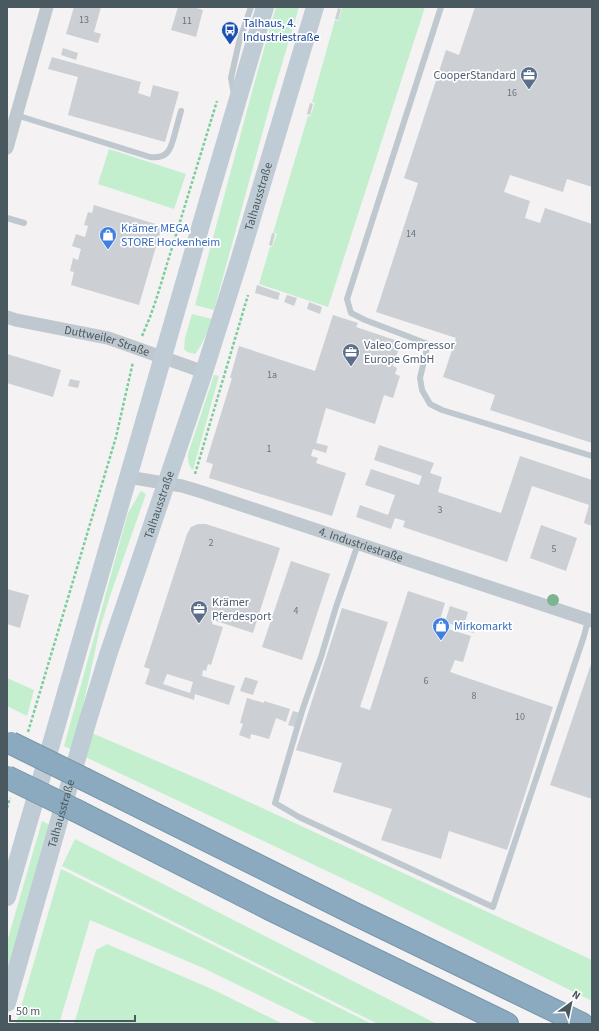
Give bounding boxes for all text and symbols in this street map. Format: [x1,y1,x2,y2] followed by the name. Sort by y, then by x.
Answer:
[79,13,89,27] house number: 13
[182,14,192,28] house number: 11
[243,15,320,46] place label: Talhaus, 4. Industriestraße
[220,20,240,45] bus stop icon: Talhaus, 4. Industriestraße
[519,65,539,90] office icon: CooperStandard
[433,67,516,84] place label: CooperStandard
[507,86,517,100] house number: 16
[241,160,277,233] street label: Talhausstraße
[121,220,220,251] place label: Krämer MEGA STORE Hockenheim
[98,225,118,250] shop icon: Krämer MEGA STORE Hockenheim
[406,227,416,241] house number: 14
[63,322,152,361] street label: Duttweiler Straße
[364,337,455,368] place label: Valeo Compressor Europe GmbH
[341,342,361,367] office icon: Valeo Compressor Europe GmbH
[267,368,277,382] house number: 1a
[267,442,272,456] house number: 1
[140,469,179,541] street label: Talhausstraße
[438,503,443,517] house number: 3
[316,523,405,567] street label: 4. Industriestraße
[209,536,214,550] house number: 2
[552,542,557,556] house number: 5
[212,594,271,625] place label: Krämer Pferdesport
[189,599,209,624] office icon: Krämer Pferdesport
[294,604,299,618] house number: 4
[431,616,451,641] shop icon: Mirkomarkt
[454,618,512,635] place label: Mirkomarkt
[424,674,429,688] house number: 6
[472,689,477,703] house number: 8
[515,710,525,724] house number: 10
[44,777,79,850] street label: Talhausstraße
[551,983,591,1023] north arrow
[569,987,583,1003] text: N
[10,997,135,1023] scale bar
[16,1003,40,1020] text: 50 m

